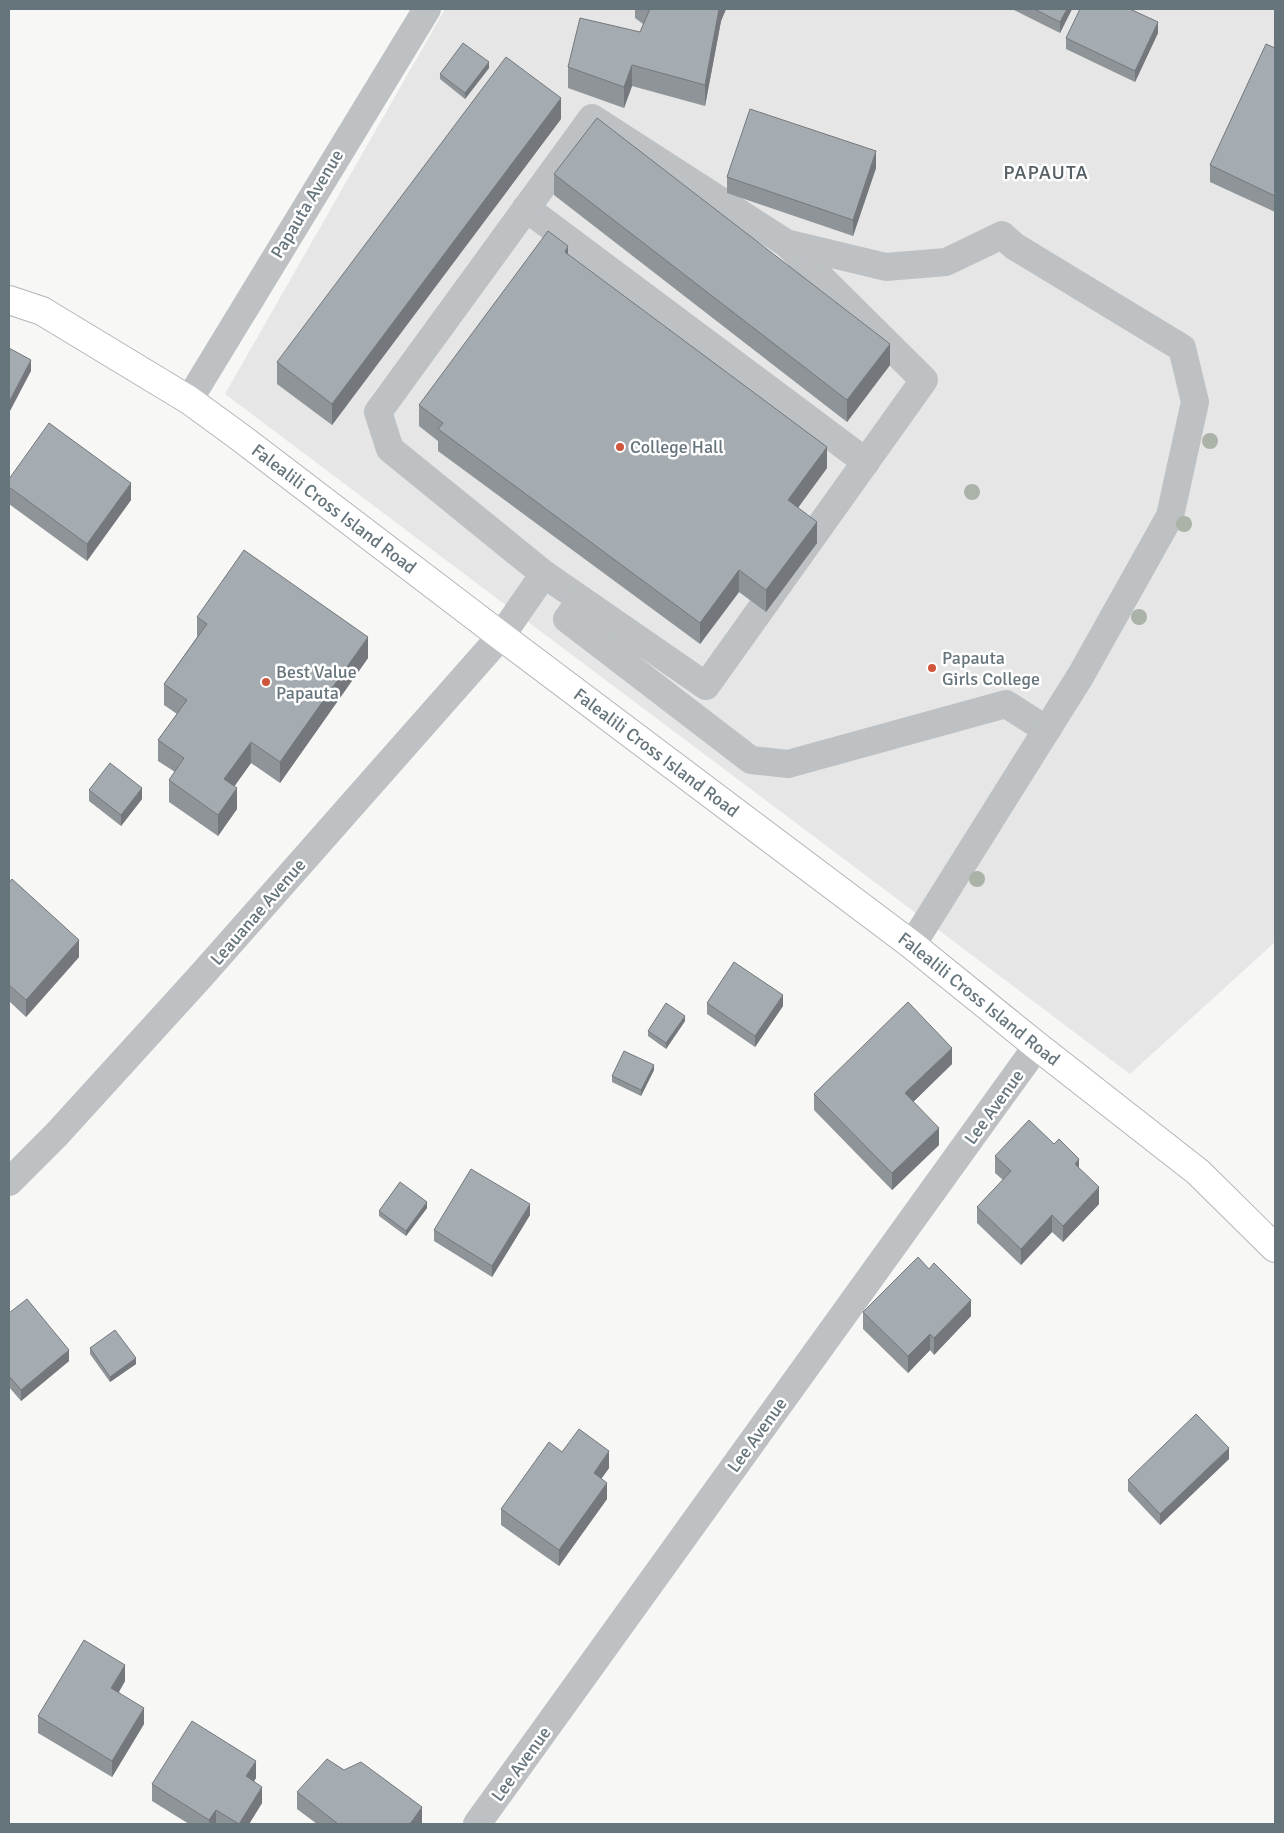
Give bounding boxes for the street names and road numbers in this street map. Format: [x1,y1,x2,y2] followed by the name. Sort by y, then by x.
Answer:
[266,146,348,262] street label: Papauta Avenue
[247,439,421,579] street label: Falealili Cross Island Road
[569,683,743,822] street label: Falealili Cross Island Road
[206,854,310,970] street label: Leauanae Avenue
[894,927,1064,1071] street label: Falealili Cross Island Road
[959,1065,1029,1149] street label: Lee Avenue
[722,1393,792,1477] street label: Lee Avenue
[486,1722,556,1806] street label: Lee Avenue

